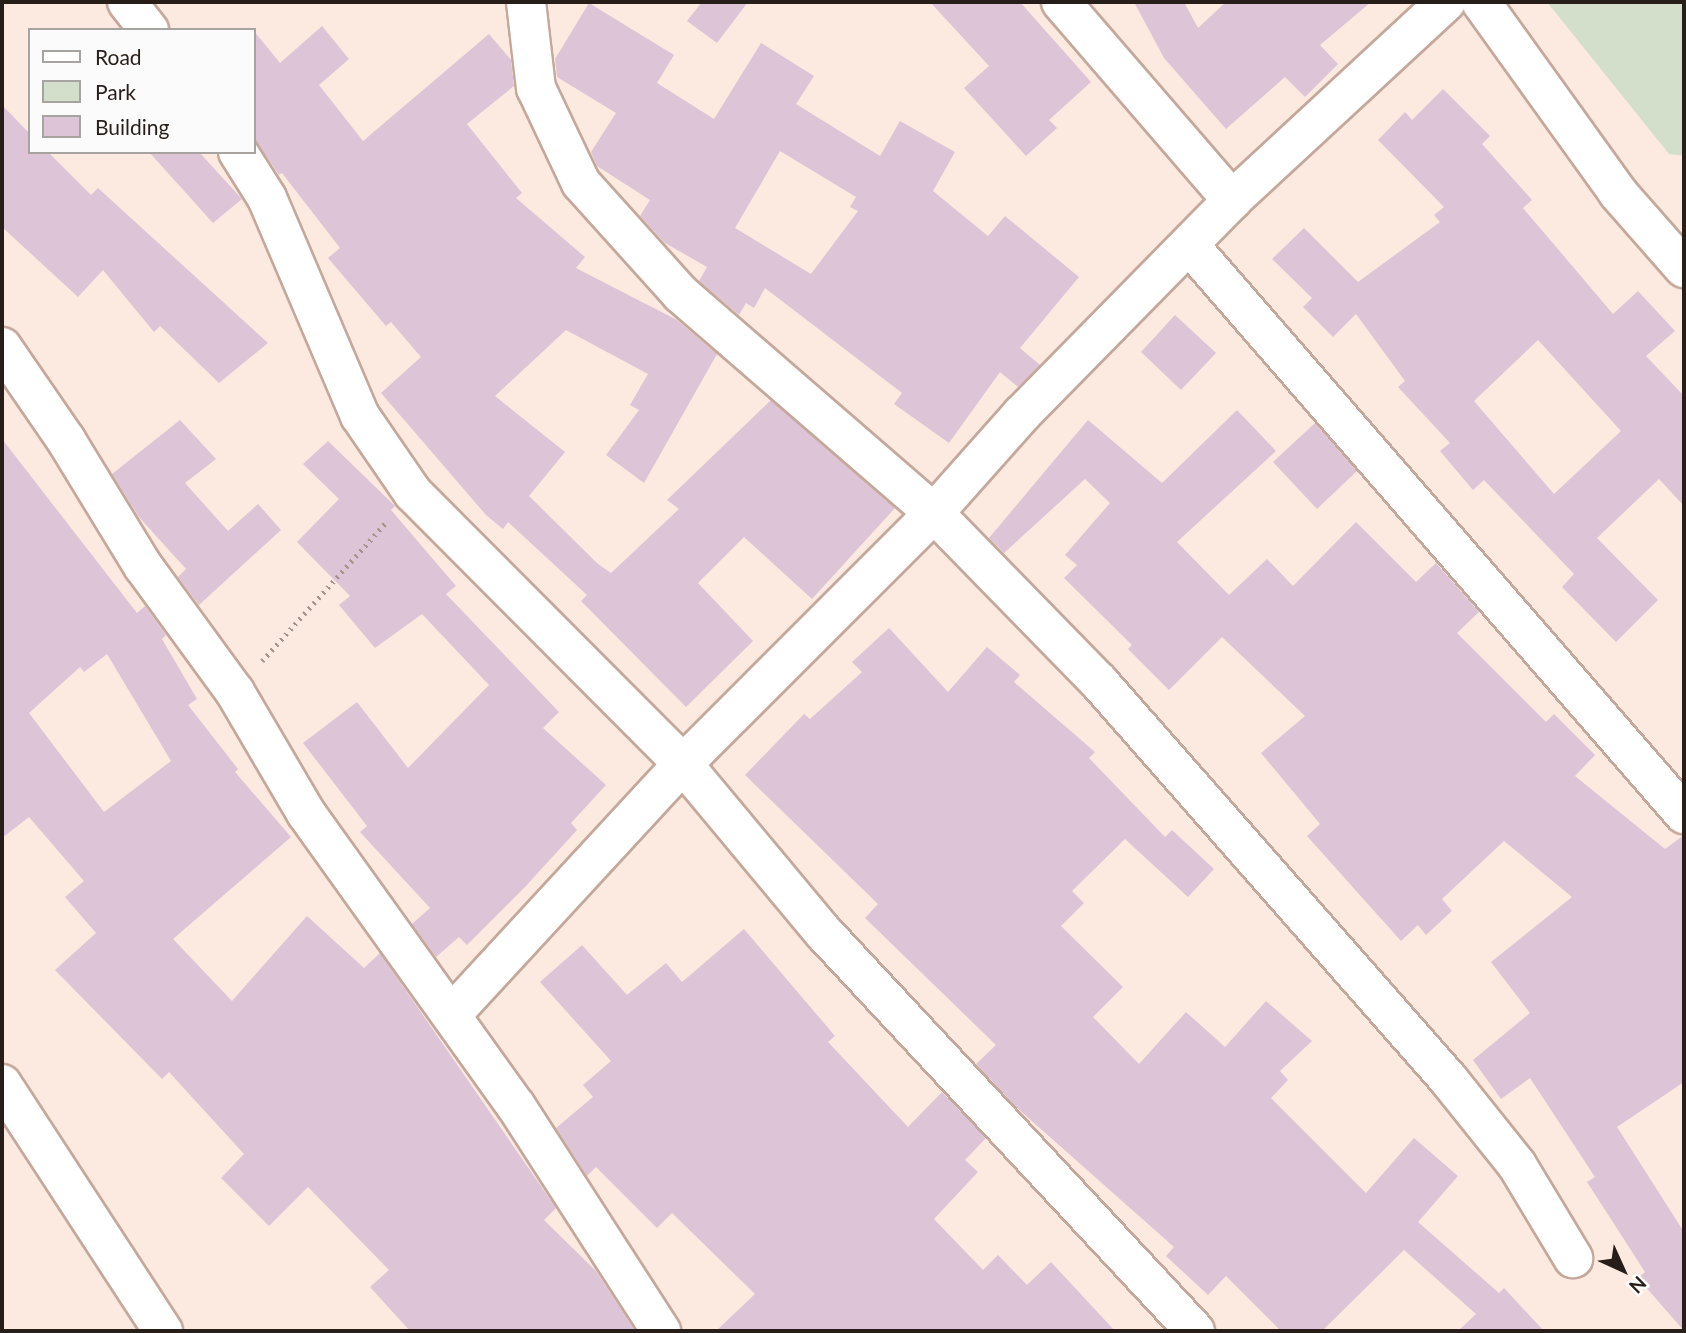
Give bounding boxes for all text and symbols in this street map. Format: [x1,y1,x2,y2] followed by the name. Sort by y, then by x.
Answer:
[28,28,256,154] legend
[95,44,142,69] text: Road
[95,79,136,104] text: Park
[95,114,170,139] text: Building
[1588,1235,1658,1305] north arrow
[1625,1272,1652,1299] text: N

